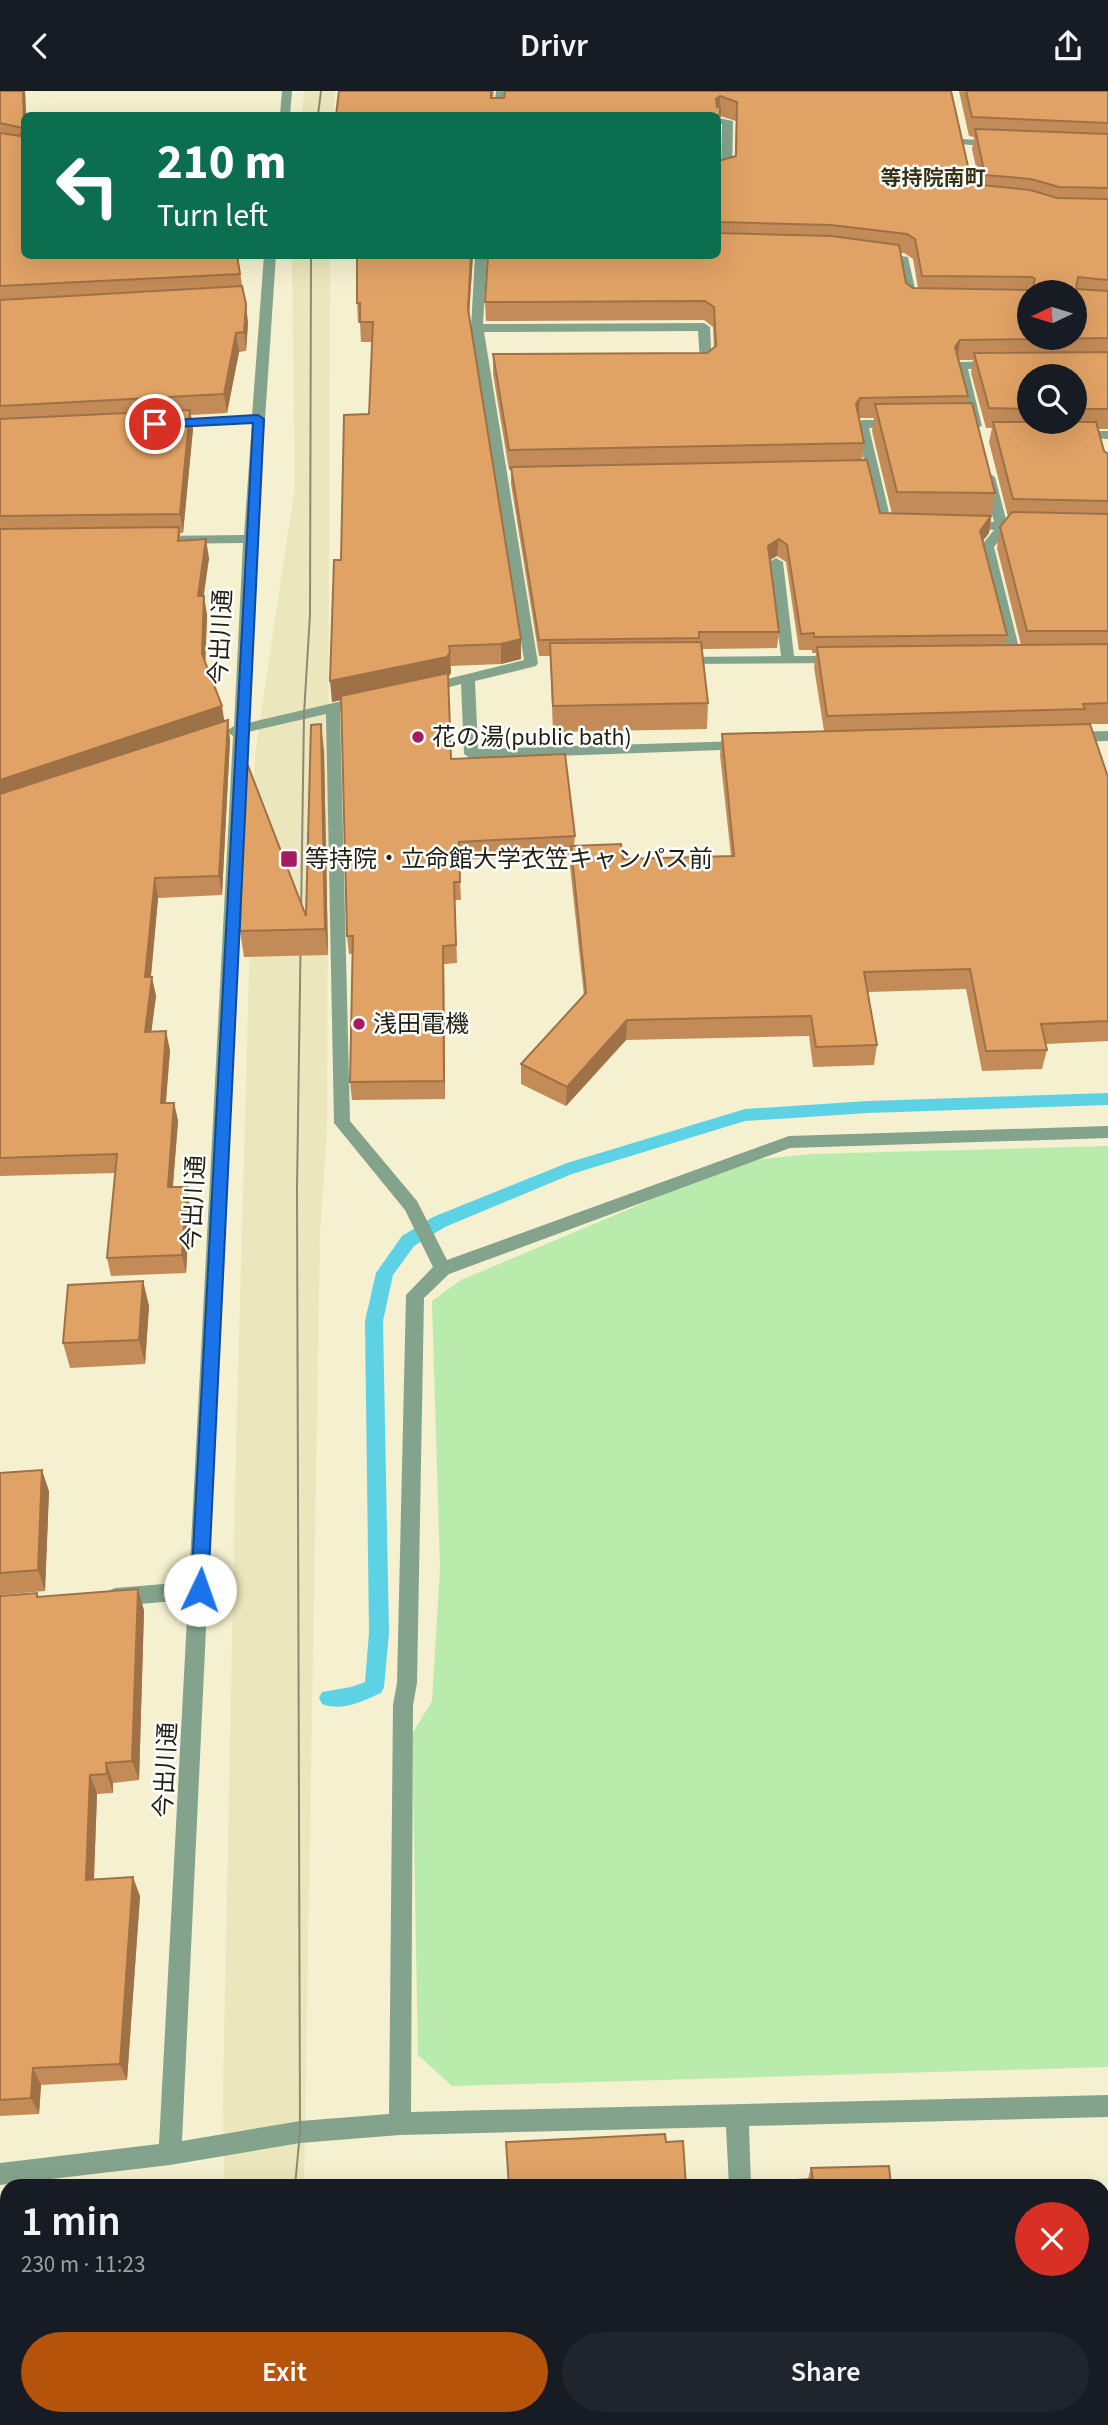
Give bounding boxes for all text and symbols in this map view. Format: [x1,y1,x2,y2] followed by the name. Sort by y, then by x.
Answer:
[520,23,588,69] text: Drivr
[21,27,59,65] icon: back
[1049,27,1087,65] icon: share
[157,128,286,198] text: 210 m
[42,140,133,231] icon: left
[881,163,986,193] district label: 等持院南町
[157,193,268,239] text: Turn left
[1017,280,1087,350] north arrow
[1017,280,1087,434] map controls
[1017,364,1087,434] button: search
[125,394,185,454] pin
[136,405,174,443] icon: arrive
[201,588,241,686] street label: 今出川通
[432,720,632,755] place label: 花の湯(public bath)
[410,729,426,745] marker: 花の湯(public bath)
[305,842,713,877] place label: 等持院・立命館大学衣笠キャンパス前
[279,849,299,869] marker: 等持院・立命館大学衣笠キャンパス前
[373,1007,469,1042] place label: 浅田電機
[351,1016,367,1032] marker: 浅田電機
[174,1154,214,1252] street label: 今出川通
[163,1553,237,1627] position arrow
[146,1721,186,1819] street label: 今出川通
[21,2192,121,2252] text: 1 min
[1015,2202,1089,2276] button: close
[21,2248,145,2281] text: 230 m · 11:23
[21,2332,548,2412] button: Exit
[562,2332,1089,2412] button: Share

